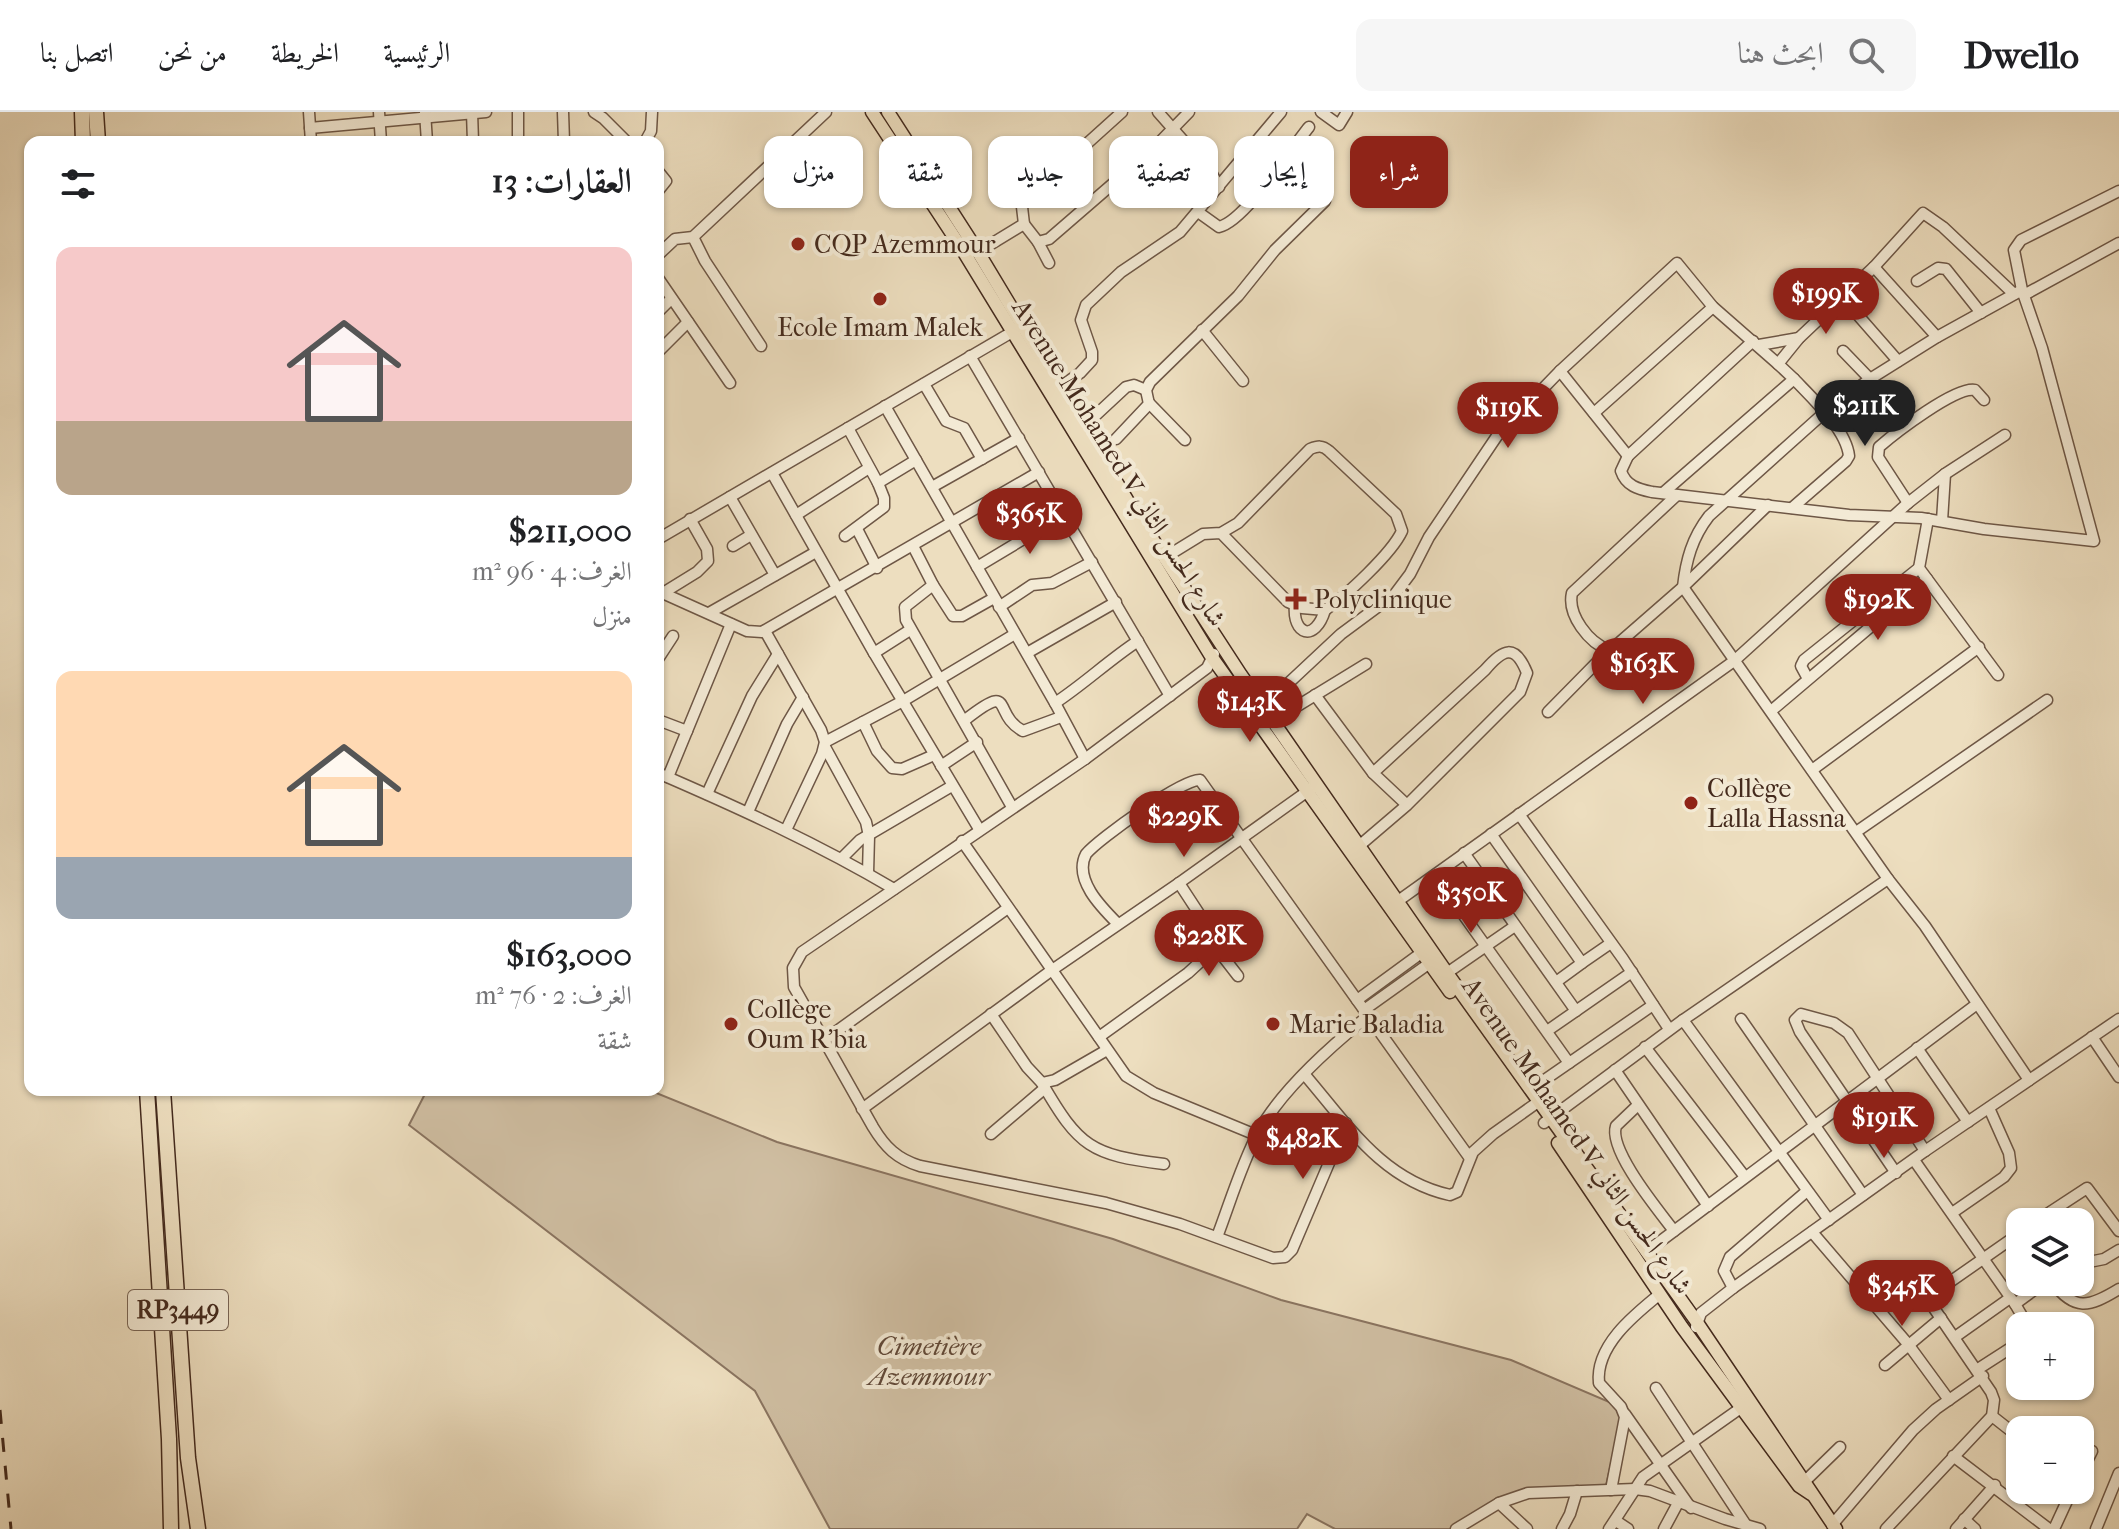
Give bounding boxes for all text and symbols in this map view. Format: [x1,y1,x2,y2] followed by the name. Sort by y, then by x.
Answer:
[1356,19,1916,91] search box
[1844,33,1888,77] icon: search
[1964,33,2079,78] text: Dwello
[40,36,114,69] text: اتصل بنا
[158,36,227,69] text: من نحن
[271,36,339,69] text: الخريطة
[383,36,450,69] text: الرئيسية
[1737,36,1824,71] text: ابحث هنا
[764,136,863,208] chip: منزل
[879,136,972,208] chip: شقة
[988,136,1093,208] chip: جديد
[1109,136,1218,208] chip: تصفية
[1234,136,1334,208] chip: إيجار
[1350,136,1448,208] chip: شراء
[492,161,632,201] text: العقارات: 13
[56,162,100,206] icon: filters
[814,229,996,260] place label: CQP Azemmour
[789,235,807,253] marker: CQP Azemmour
[1770,268,1882,336] pin: $199K
[1791,278,1861,309] text: $199K
[871,290,889,308] marker: Ecole Imam Malek
[1000,293,1233,635] street label: Avenue Mohamed V شارع الحسن الثاني
[272,299,416,443] icon: home
[777,312,983,343] place label: Ecole Imam Malek
[1809,380,1921,448] pin: $211K
[1452,382,1564,450] pin: $119K
[1832,390,1898,421] text: $211K
[1475,392,1541,423] text: $119K
[974,488,1086,556] pin: $365K
[995,498,1065,529] text: $365K
[508,511,632,551] text: $211,000
[472,556,632,587] text: الغرف: 4 · 96 m²
[1822,574,1934,642] pin: $192K
[1314,584,1452,615] place label: Polyclinique
[1843,584,1913,615] text: $192K
[1285,588,1307,610] marker: Polyclinique
[592,601,632,632] text: منزل
[1587,638,1699,706] pin: $163K
[1609,648,1677,679] text: $163K
[1194,676,1306,744] pin: $143K
[1216,686,1284,717] text: $143K
[272,723,416,867] icon: home
[1707,773,1847,834] place label: Collège Lalla Hassna
[1128,791,1240,859] pin: $229K
[1682,794,1700,812] marker: Collège Lalla Hassna
[1147,801,1221,832] text: $229K
[1415,867,1527,935] pin: $350K
[1436,877,1506,908] text: $350K
[1153,910,1265,978] pin: $228K
[1172,920,1246,951] text: $228K
[506,935,632,975] text: $163,000
[1450,971,1699,1304] street label: Avenue Mohamed V شارع الحسن الثاني
[475,980,632,1011] text: الغرف: 2 · 76 m²
[747,994,868,1055] place label: Collège Oum R'bia
[1289,1009,1445,1040] place label: Marie Baladia
[722,1015,740,1033] marker: Collège Oum R'bia
[1264,1015,1282,1033] marker: Marie Baladia
[598,1025,632,1056] text: شقة
[1828,1092,1940,1160] pin: $191K
[1851,1102,1917,1133] text: $191K
[1247,1113,1359,1181] pin: $482K
[1266,1123,1341,1154] text: $482K
[2006,1208,2094,1504] map controls
[2006,1208,2094,1296] button: layers
[1846,1260,1958,1328] pin: $345K
[1867,1270,1937,1301] text: $345K
[128,1290,228,1330] road number: RP3449
[2006,1312,2094,1400] button: +
[865,1331,992,1392] park label: Cimetière Azemmour
[2006,1416,2094,1504] button: −

